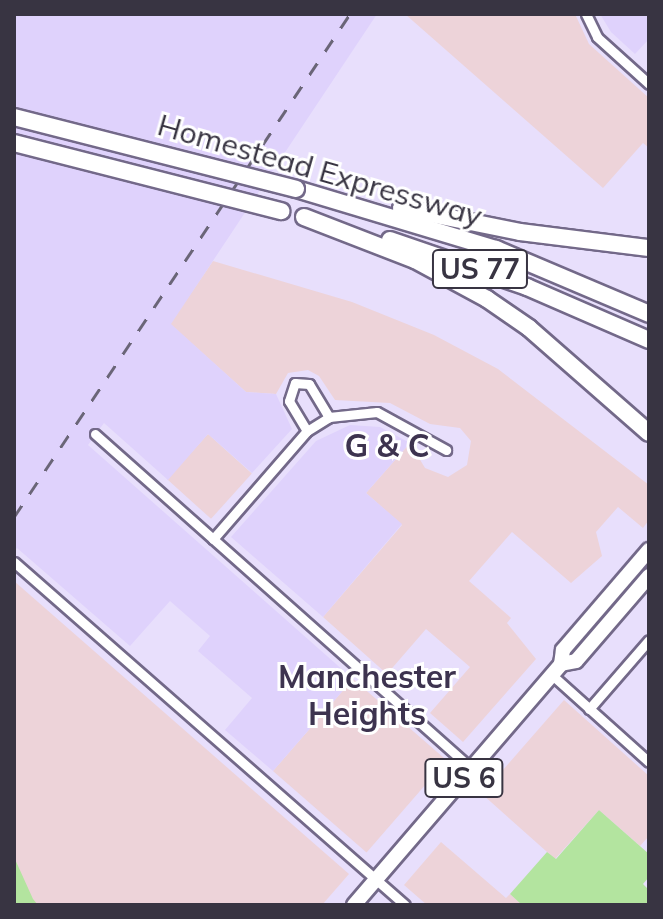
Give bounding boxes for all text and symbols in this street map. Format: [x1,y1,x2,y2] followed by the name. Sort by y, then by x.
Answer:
[154,106,486,234] street label: Homestead Expressway
[430,245,530,293] road number: US 77
[344,426,430,464] district label: G & C
[278,658,456,733] district label: Manchester Heights
[424,754,504,802] road number: US 6

